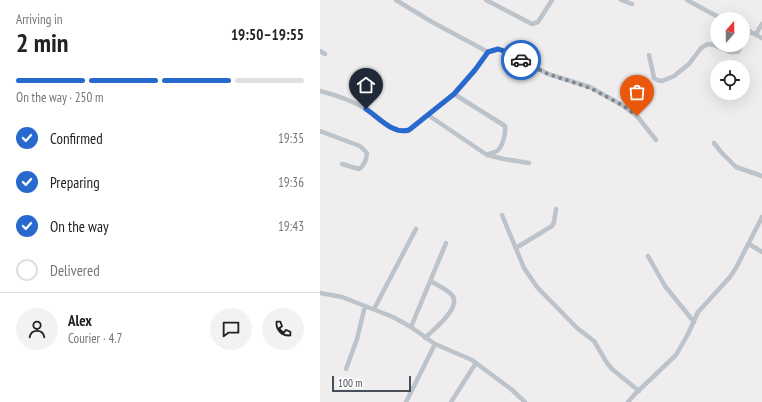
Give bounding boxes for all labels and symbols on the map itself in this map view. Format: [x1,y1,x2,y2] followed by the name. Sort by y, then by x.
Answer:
[710,12,750,52] north arrow
[501,40,541,80] courier
[349,68,383,109] pin
[620,75,654,116] pin
[332,374,411,393] scale bar

